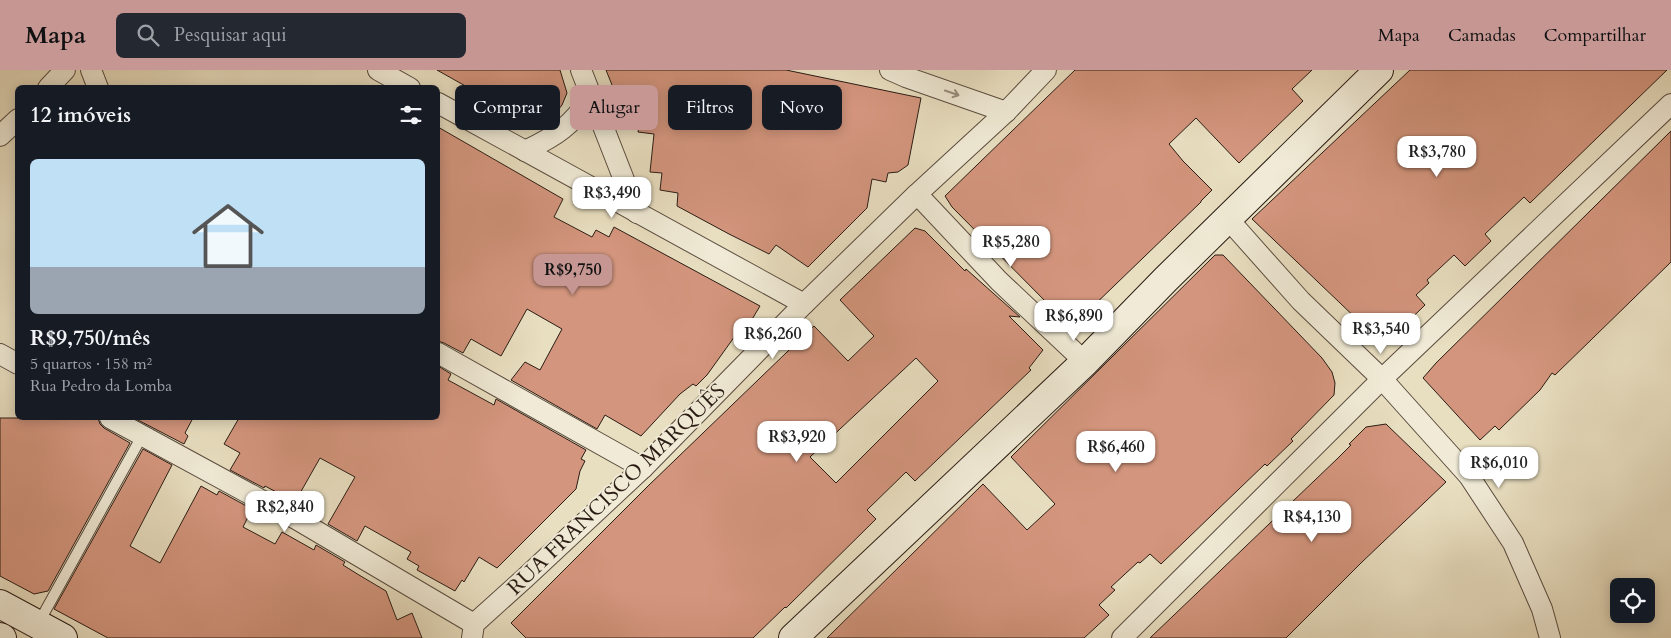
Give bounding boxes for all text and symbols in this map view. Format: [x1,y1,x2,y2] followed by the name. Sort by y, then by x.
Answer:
[116,13,466,58] search box
[25,19,86,52] text: Mapa
[134,21,162,49] icon: search
[174,22,287,48] text: Pesquisar aqui
[1378,23,1420,48] text: Mapa
[1448,23,1516,48] text: Camadas
[1544,23,1646,48] text: Compartilhar
[455,85,560,130] chip: Comprar
[570,85,658,130] chip: Alugar
[668,85,752,130] chip: Filtros
[762,85,842,130] chip: Novo
[944,89,959,98] one-way arrow
[30,101,131,130] text: 12 imóveis
[397,101,425,129] icon: filters
[1391,136,1483,178] pin: R$3,780
[1408,141,1466,163] text: R$3,780
[566,176,658,219] pin: R$3,490
[583,182,641,204] text: R$3,490
[183,191,273,281] icon: home
[965,226,1057,268] pin: R$5,280
[982,231,1040,253] text: R$5,280
[527,254,619,296] pin: R$9,750
[544,259,602,281] text: R$9,750
[1028,300,1120,342] pin: R$6,890
[1045,305,1103,327] text: R$6,890
[1335,312,1427,355] pin: R$3,540
[727,318,819,360] pin: R$6,260
[1352,318,1410,340] text: R$3,540
[744,323,802,345] text: R$6,260
[30,324,150,353] text: R$9,750/mês
[30,353,152,375] text: 5 quartos · 158 m²
[30,375,172,397] text: Rua Pedro da Lomba
[500,376,732,602] street label: RUA FRANCISCO MARQUÊS
[751,420,843,463] pin: R$3,920
[768,426,826,448] text: R$3,920
[1070,430,1162,473] pin: R$6,460
[1087,436,1145,458] text: R$6,460
[1453,446,1545,489] pin: R$6,010
[1470,452,1528,474] text: R$6,010
[239,490,331,533] pin: R$2,840
[256,496,314,518] text: R$2,840
[1266,500,1358,543] pin: R$4,130
[1283,506,1341,528] text: R$4,130
[1610,578,1655,623] map controls
[1610,578,1655,623] button: locate

